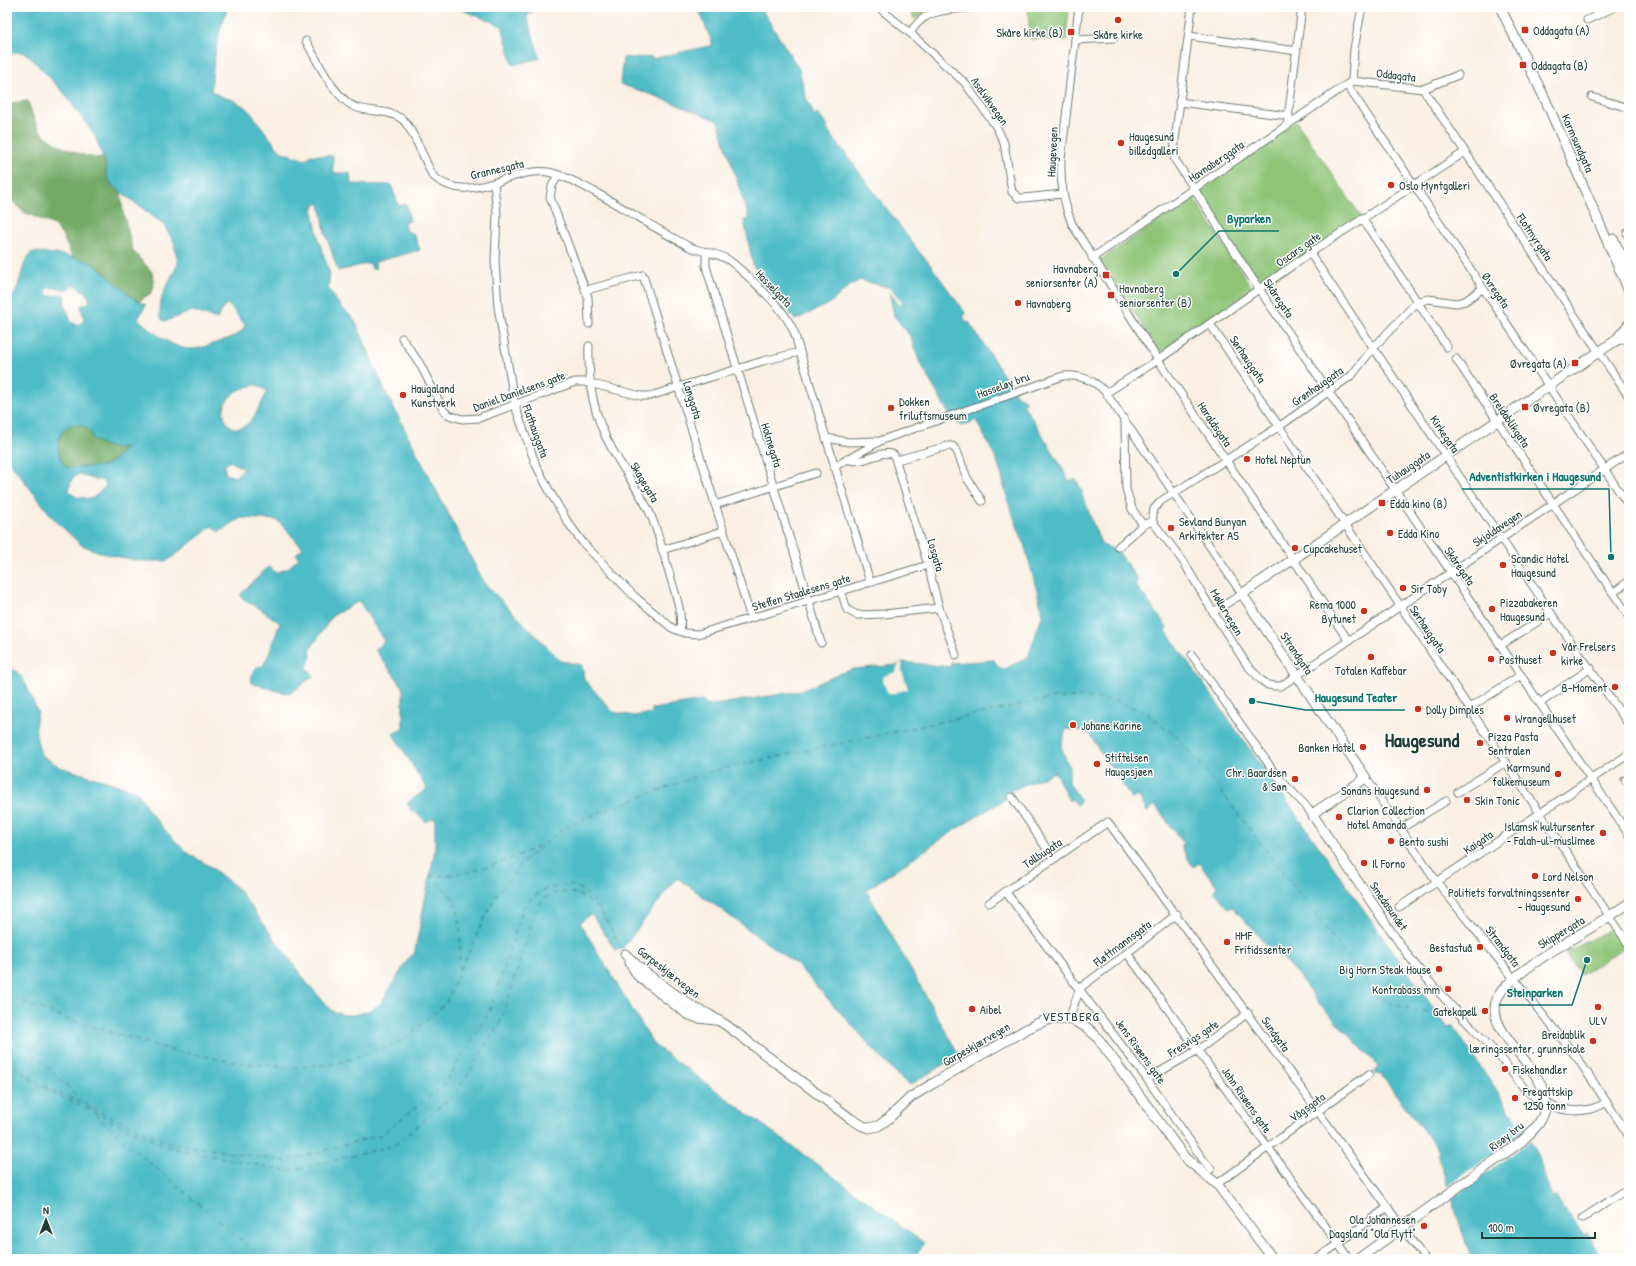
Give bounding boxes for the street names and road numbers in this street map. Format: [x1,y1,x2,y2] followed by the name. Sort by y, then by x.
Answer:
[1375,64,1417,86] street label: Oddagata
[967,73,1013,129] street label: Asalvikvegen
[1558,111,1599,175] street label: Karmsundgata
[1042,126,1062,178] street label: Haugevegen
[1185,136,1247,186] street label: Havnaberggata
[469,155,526,183] street label: Grannesgata
[1512,209,1557,264] street label: Flotmyrgata
[1272,227,1324,271] street label: Oscars gate
[752,265,796,311] street label: Hasselgata
[1478,269,1514,312] street label: Øvregata
[1260,275,1298,321] street label: Skåregata
[1226,332,1270,386] street label: Sørhauggata
[1288,362,1347,410] street label: Grønhauggata
[471,366,568,416] street label: Daniel Danielsens gate
[974,368,1032,402] street label: Hasseløy bru
[679,379,707,421] street label: Langgata
[1486,389,1535,451] street label: Breidablikgata
[1194,398,1236,450] street label: Haraldsgata
[518,401,554,460] street label: Flathauggata
[1426,412,1464,456] street label: Kirkegata
[757,421,787,469] street label: Holmegata
[1383,446,1433,488] street label: Tuhauggata
[626,459,664,506] street label: Skagegata
[1469,505,1525,551] street label: Skjoldavegen
[923,537,949,573] street label: Losgata
[1441,543,1480,589] street label: Skåregata
[750,569,852,615] street label: Steffen Staalesens gate
[1206,585,1248,639] street label: Møllervegen
[1406,602,1450,656] street label: Sørhauggata
[1277,628,1318,678] street label: Strandgata
[1460,826,1496,858] street label: Kaigata
[1019,833,1065,872] street label: Tollbugata
[1366,878,1413,935] street label: Smedasundet
[1534,911,1588,953] street label: Skippergata
[1089,916,1155,971] street label: Fløttmannsgata
[1482,922,1525,970] street label: Strandgata
[634,942,704,1002] street label: Garpeskjærvegen
[1258,1013,1294,1055] street label: Sundgata
[1112,1015,1170,1087] street label: Jens Risøens gate
[1163,1015,1222,1061] street label: Fresvigs gate
[939,1018,1013,1070] street label: Garpeskjærvegen
[1218,1064,1276,1137] street label: John Risøens gate
[1286,1088,1329,1126] street label: Vågsgata
[1485,1117,1527,1155] street label: Risøy bru

